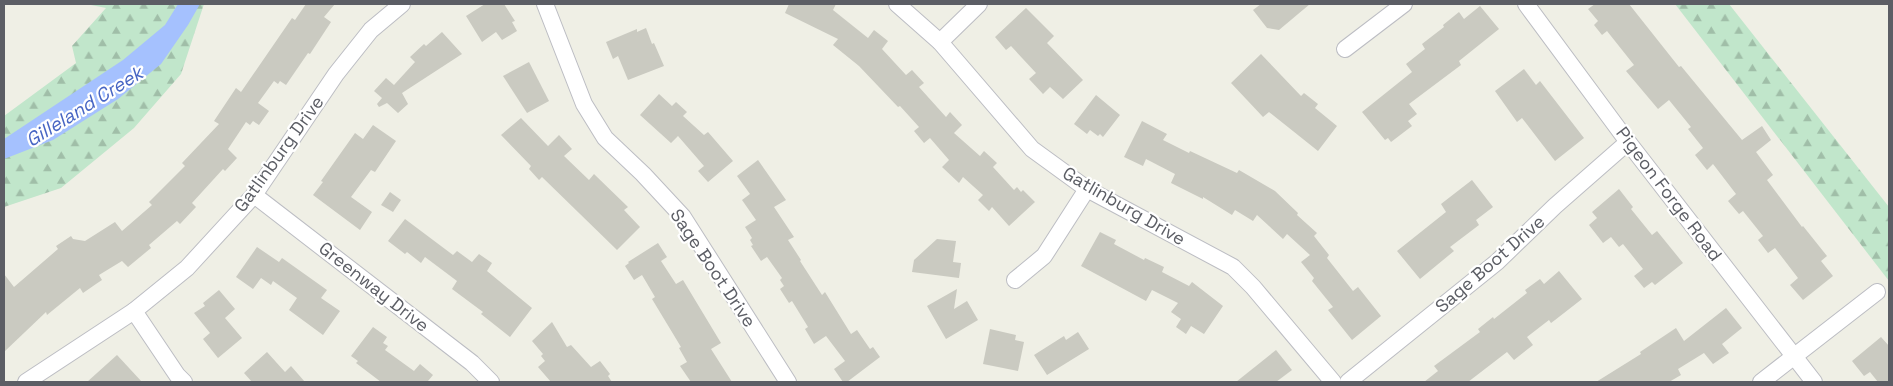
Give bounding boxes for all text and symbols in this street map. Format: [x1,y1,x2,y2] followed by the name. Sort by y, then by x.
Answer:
[21,59,150,152] water label: Gilleland Creek
[229,91,329,216] street label: Gatlinburg Drive
[1611,122,1727,265] street label: Pigeon Forge Road
[1059,161,1190,250] street label: Gatlinburg Drive
[665,204,761,331] street label: Sage Boot Drive
[1430,210,1549,318] street label: Sage Boot Drive
[315,236,434,337] street label: Greenway Drive

